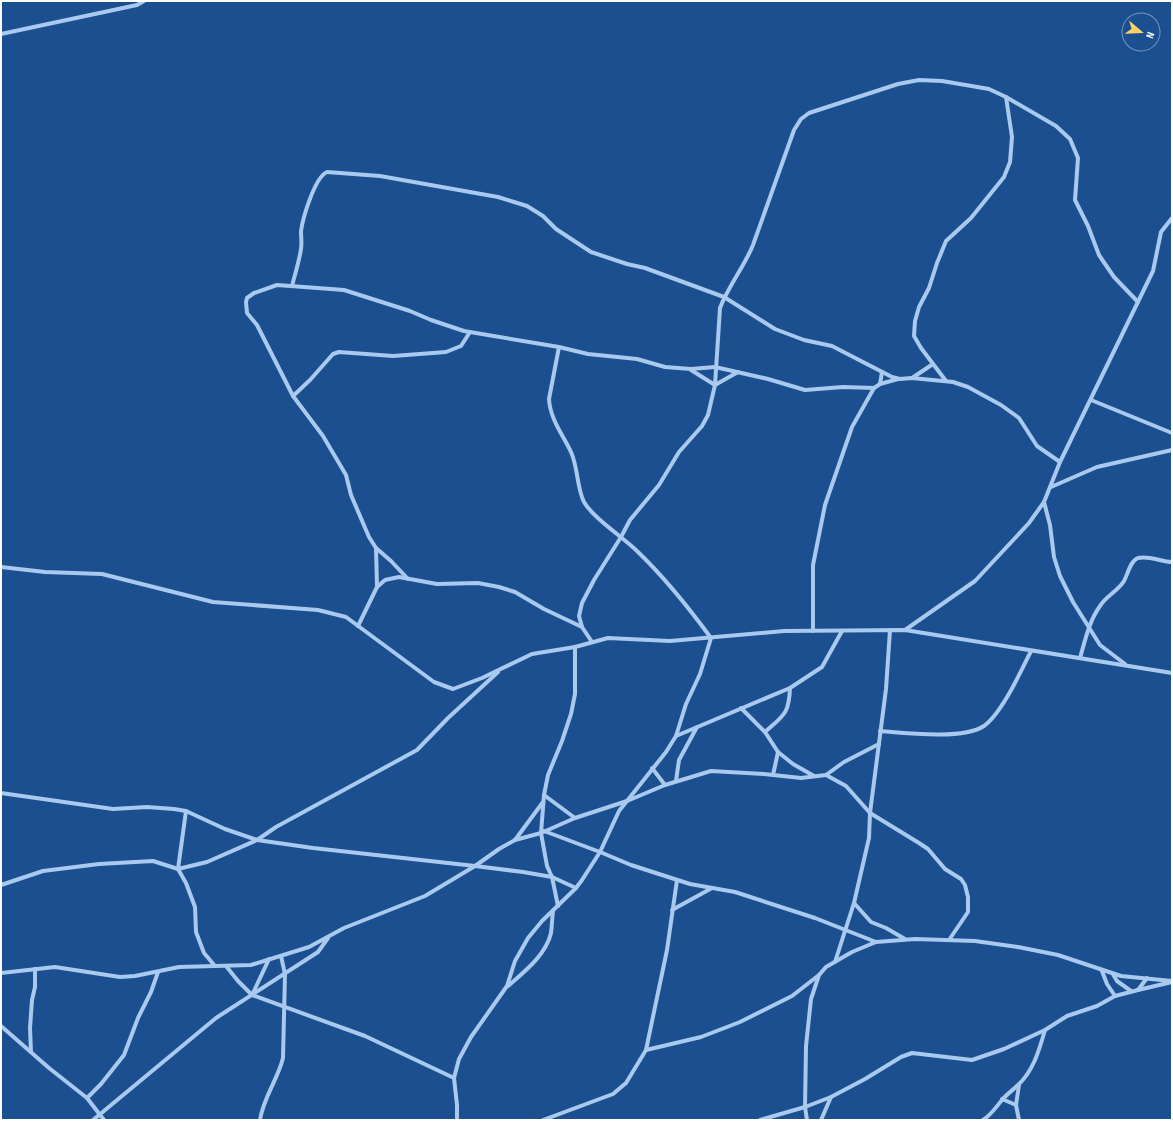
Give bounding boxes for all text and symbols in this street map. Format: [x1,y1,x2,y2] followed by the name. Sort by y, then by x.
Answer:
[1121,12,1161,52] north arrow
[1143,30,1157,40] text: N

